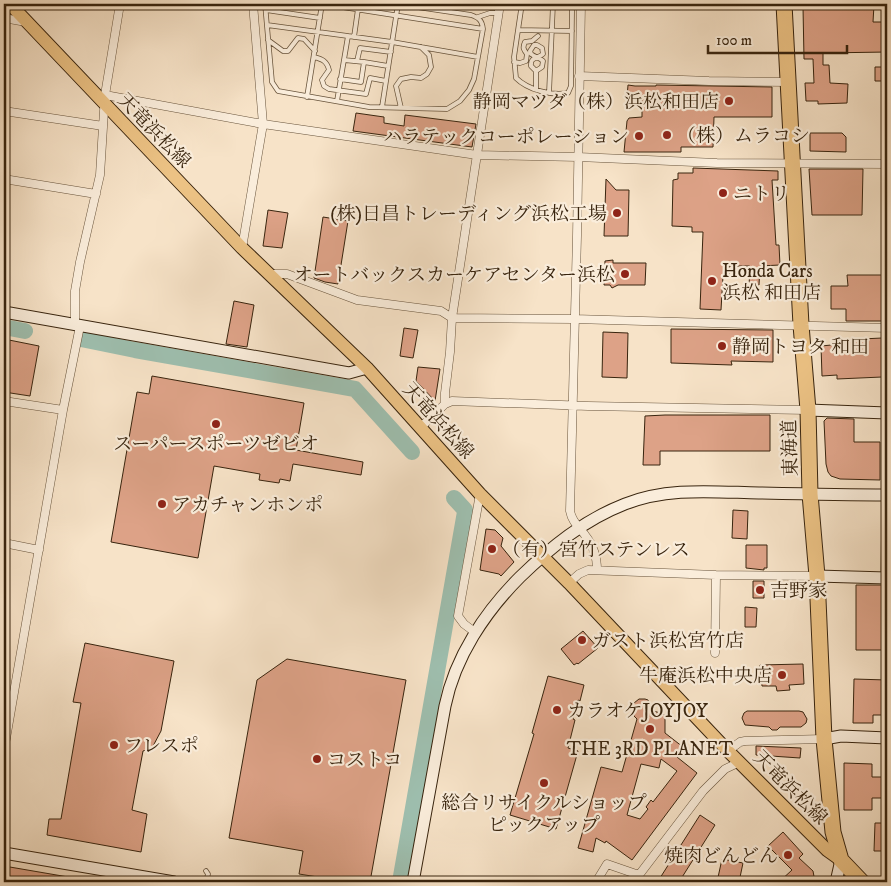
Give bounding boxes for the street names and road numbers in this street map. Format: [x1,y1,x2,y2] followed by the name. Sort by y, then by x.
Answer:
[113,89,195,173] street label: 天竜浜松線
[398,378,478,464] street label: 天竜浜松線
[778,419,803,477] street label: 東海道
[748,746,832,830] street label: 天竜浜松線

